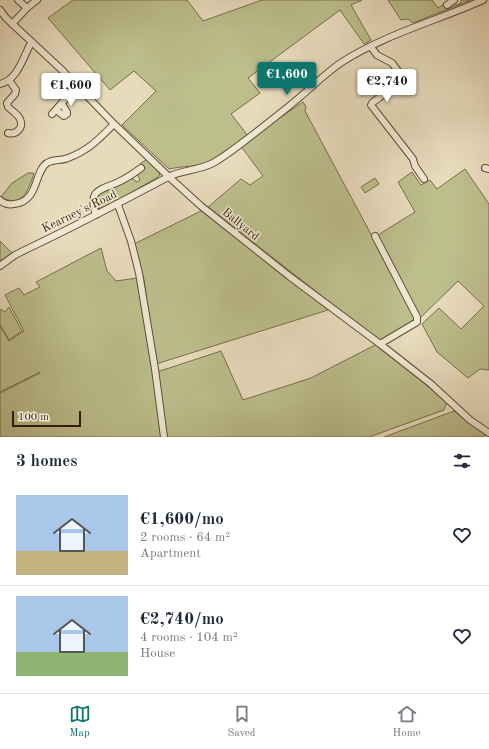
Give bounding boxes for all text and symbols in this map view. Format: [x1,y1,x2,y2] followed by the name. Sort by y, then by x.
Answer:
[254,62,320,96] pin: €1,600
[266,68,308,81] text: €1,600
[354,69,420,103] pin: €2,740
[38,73,104,107] pin: €1,600
[366,75,408,88] text: €2,740
[50,79,92,92] text: €1,600
[40,189,119,235] street label: Kearney's Road
[220,206,261,243] street label: Ballyard
[12,409,81,428] scale bar
[18,412,49,423] text: 100 m
[451,450,473,472] icon: filters
[16,453,78,470] text: 3 homes
[48,511,96,559] icon: home
[140,511,224,528] text: €1,600/mo
[451,524,473,546] icon: heart
[140,531,230,544] text: 2 rooms · 64 m²
[140,547,201,560] text: Apartment
[140,611,224,628] text: €2,740/mo
[48,612,96,660] icon: home
[451,625,473,647] icon: heart
[140,631,238,644] text: 4 rooms · 104 m²
[140,647,175,660] text: House
[69,703,91,741] tab: Map
[228,703,256,741] tab: Saved
[393,703,420,741] tab: Home

